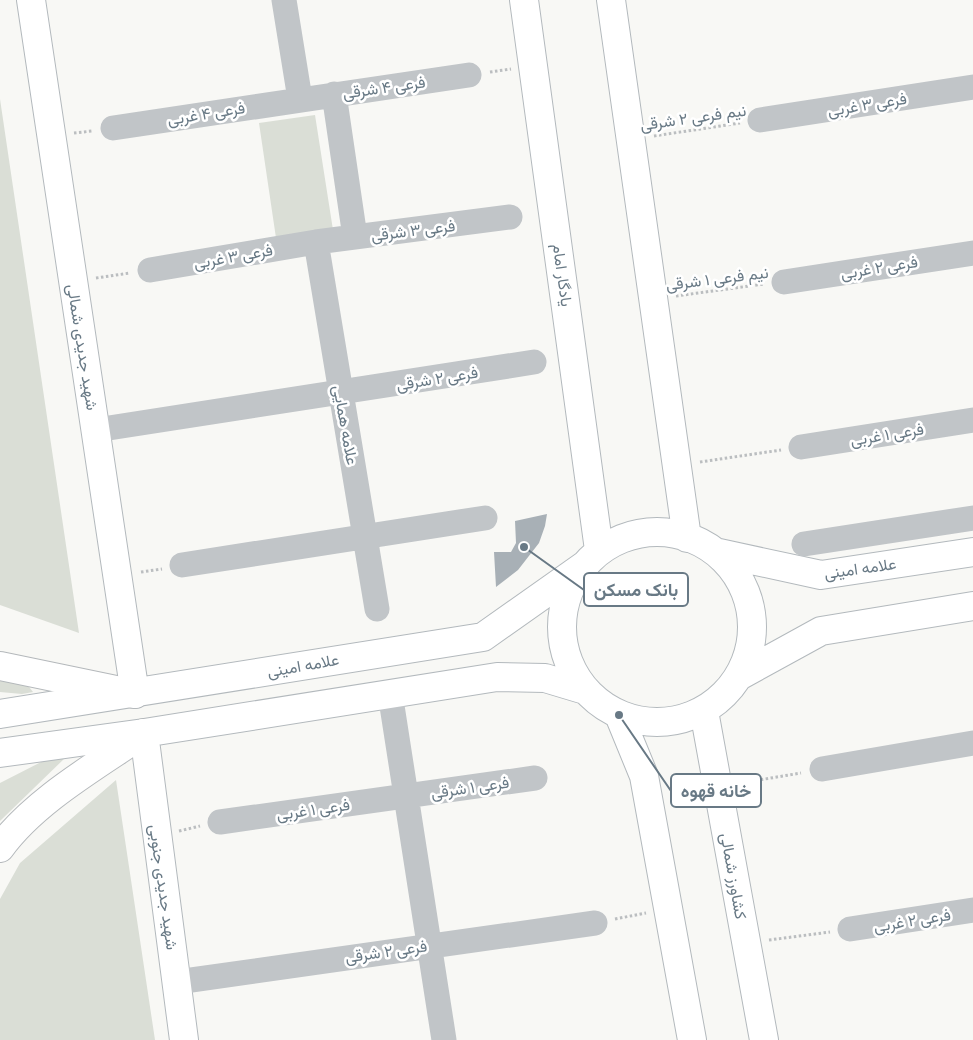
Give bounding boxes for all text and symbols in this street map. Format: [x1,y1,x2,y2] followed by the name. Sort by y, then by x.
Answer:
[342,72,427,104] street label: فرعی ۴ شرقی
[826,89,908,121] street label: فرعی ۳ غربی
[166,98,247,130] street label: فرعی ۴ غربی
[639,101,747,135] street label: نیم فرعی ۲ شرقی
[370,216,456,246] street label: فرعی ۳ شرقی
[192,240,274,274] street label: فرعی ۳ غربی
[548,242,576,308] street label: یادگار امام
[839,252,919,284] street label: فرعی ۲ غربی
[665,263,770,295] street label: نیم فرعی ۱ شرقی
[62,283,102,412] street label: شهید جدیدی شمالی
[395,363,479,395] street label: فرعی ۲ شرقی
[328,384,362,467] street label: علامه همایی
[849,419,925,451] street label: فرعی ۱ غربی
[823,554,897,584] street label: علامه امینی
[584,573,688,606] callout: بانک مسکن
[594,579,678,601] text: بانک مسکن
[266,650,341,682] street label: علامه امینی
[430,773,511,803] street label: فرعی ۱ شرقی
[671,774,761,807] callout: خانه قهوه
[681,780,751,802] text: خانه قهوه
[275,795,351,825] street label: فرعی ۱ غربی
[144,823,182,951] street label: شهید جدیدی جنوبی
[716,831,750,921] street label: کشاورز شمالی
[872,905,952,937] street label: فرعی ۲ غربی
[344,936,428,968] street label: فرعی ۲ شرقی

